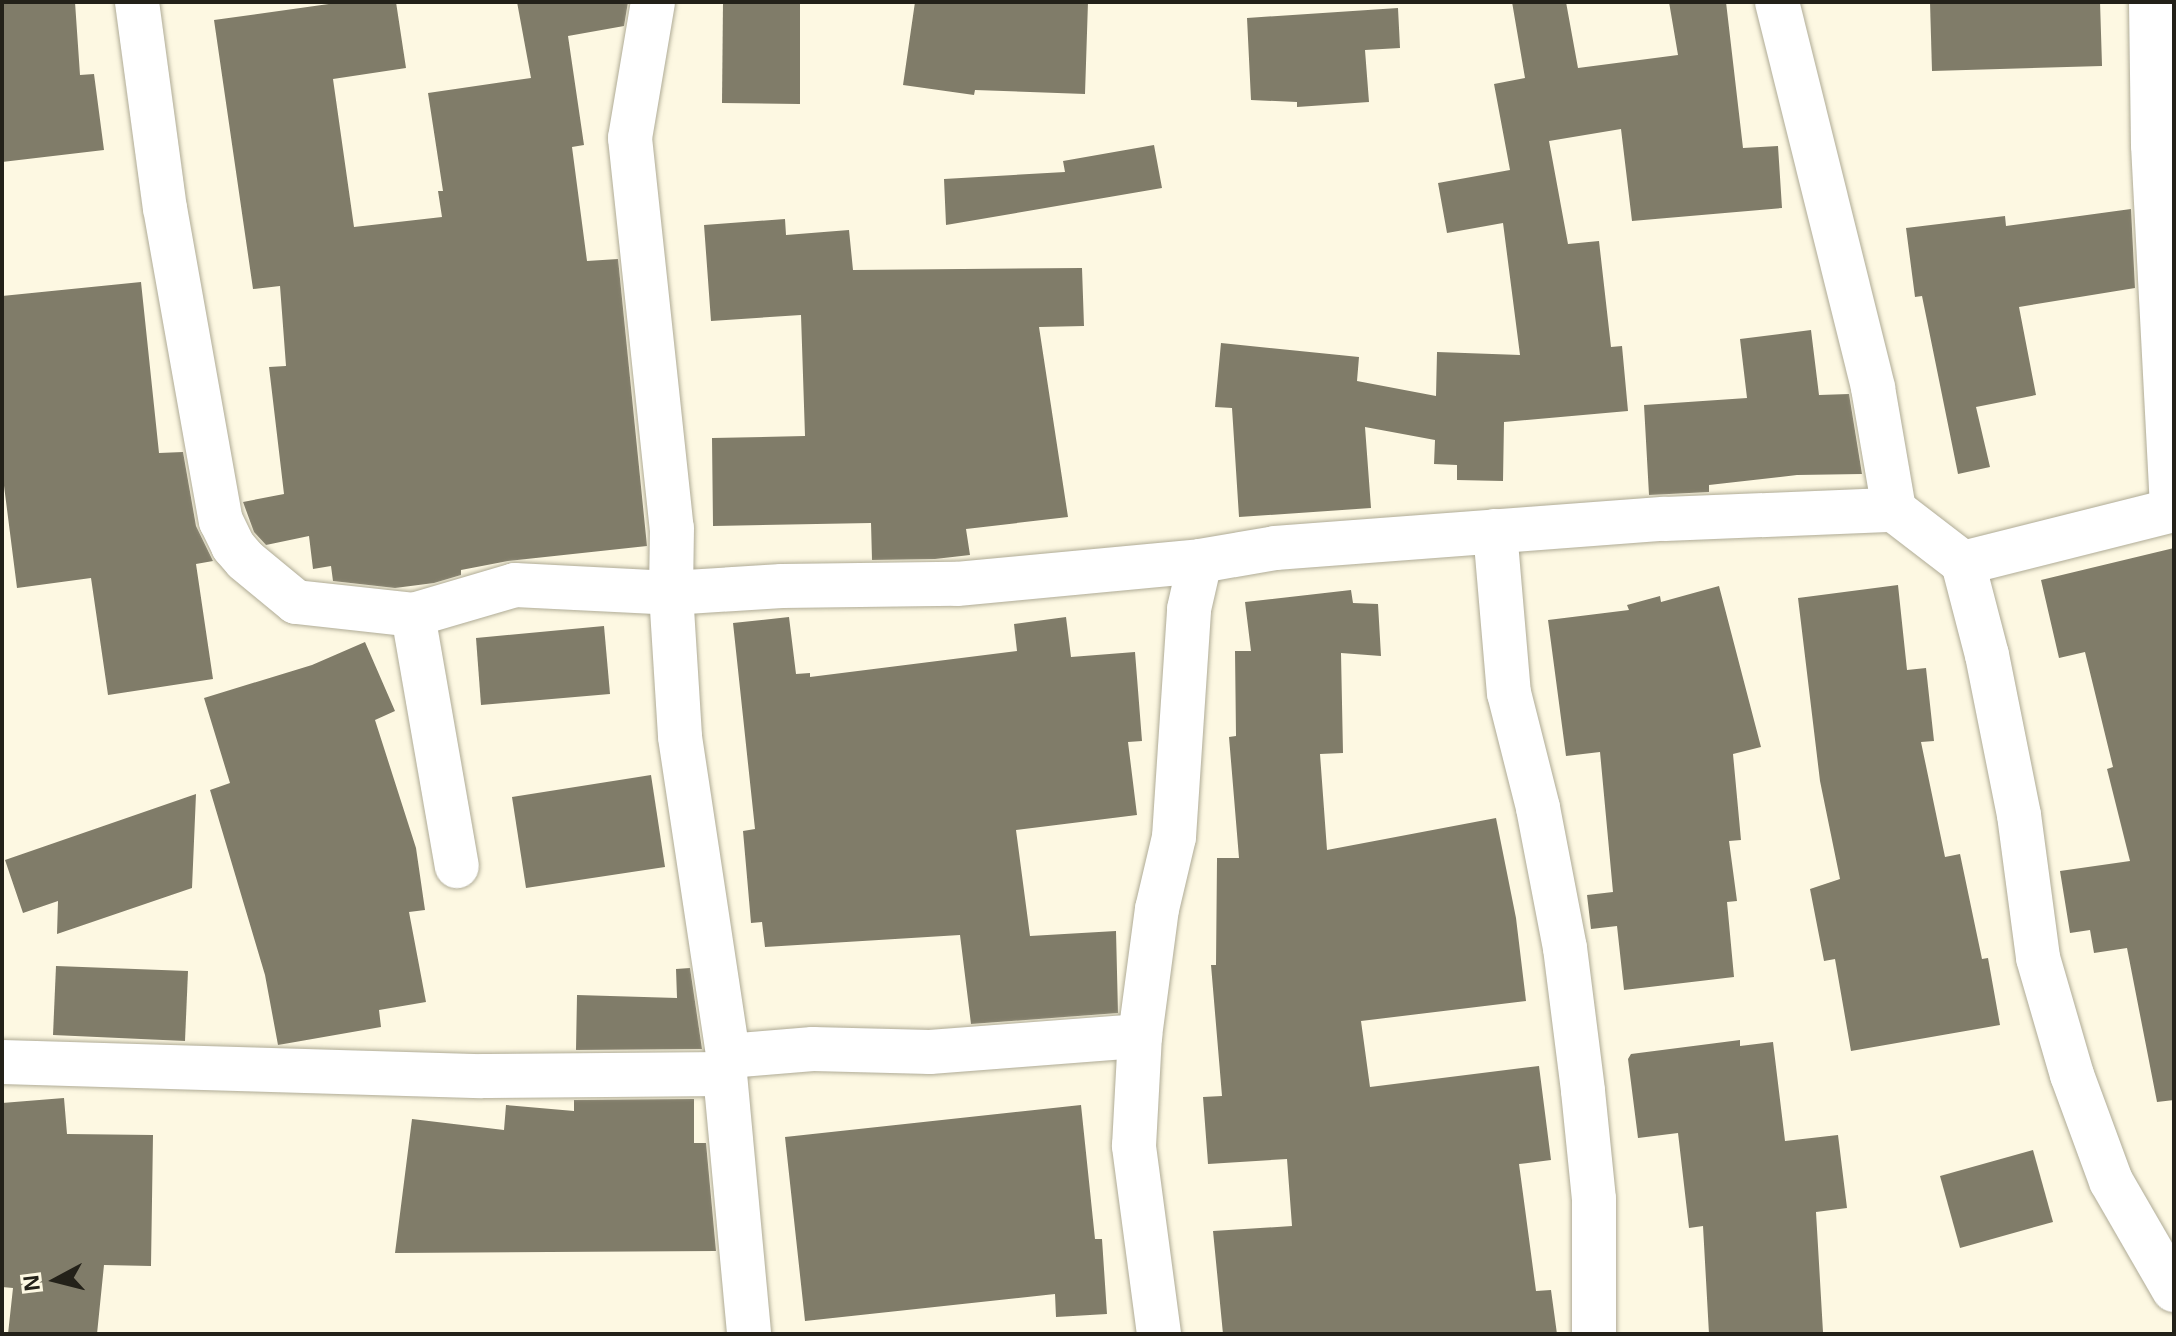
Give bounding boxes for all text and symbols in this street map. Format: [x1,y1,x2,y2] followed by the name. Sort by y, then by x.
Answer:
[16,1240,96,1320] north arrow
[18,1274,45,1292] text: N

